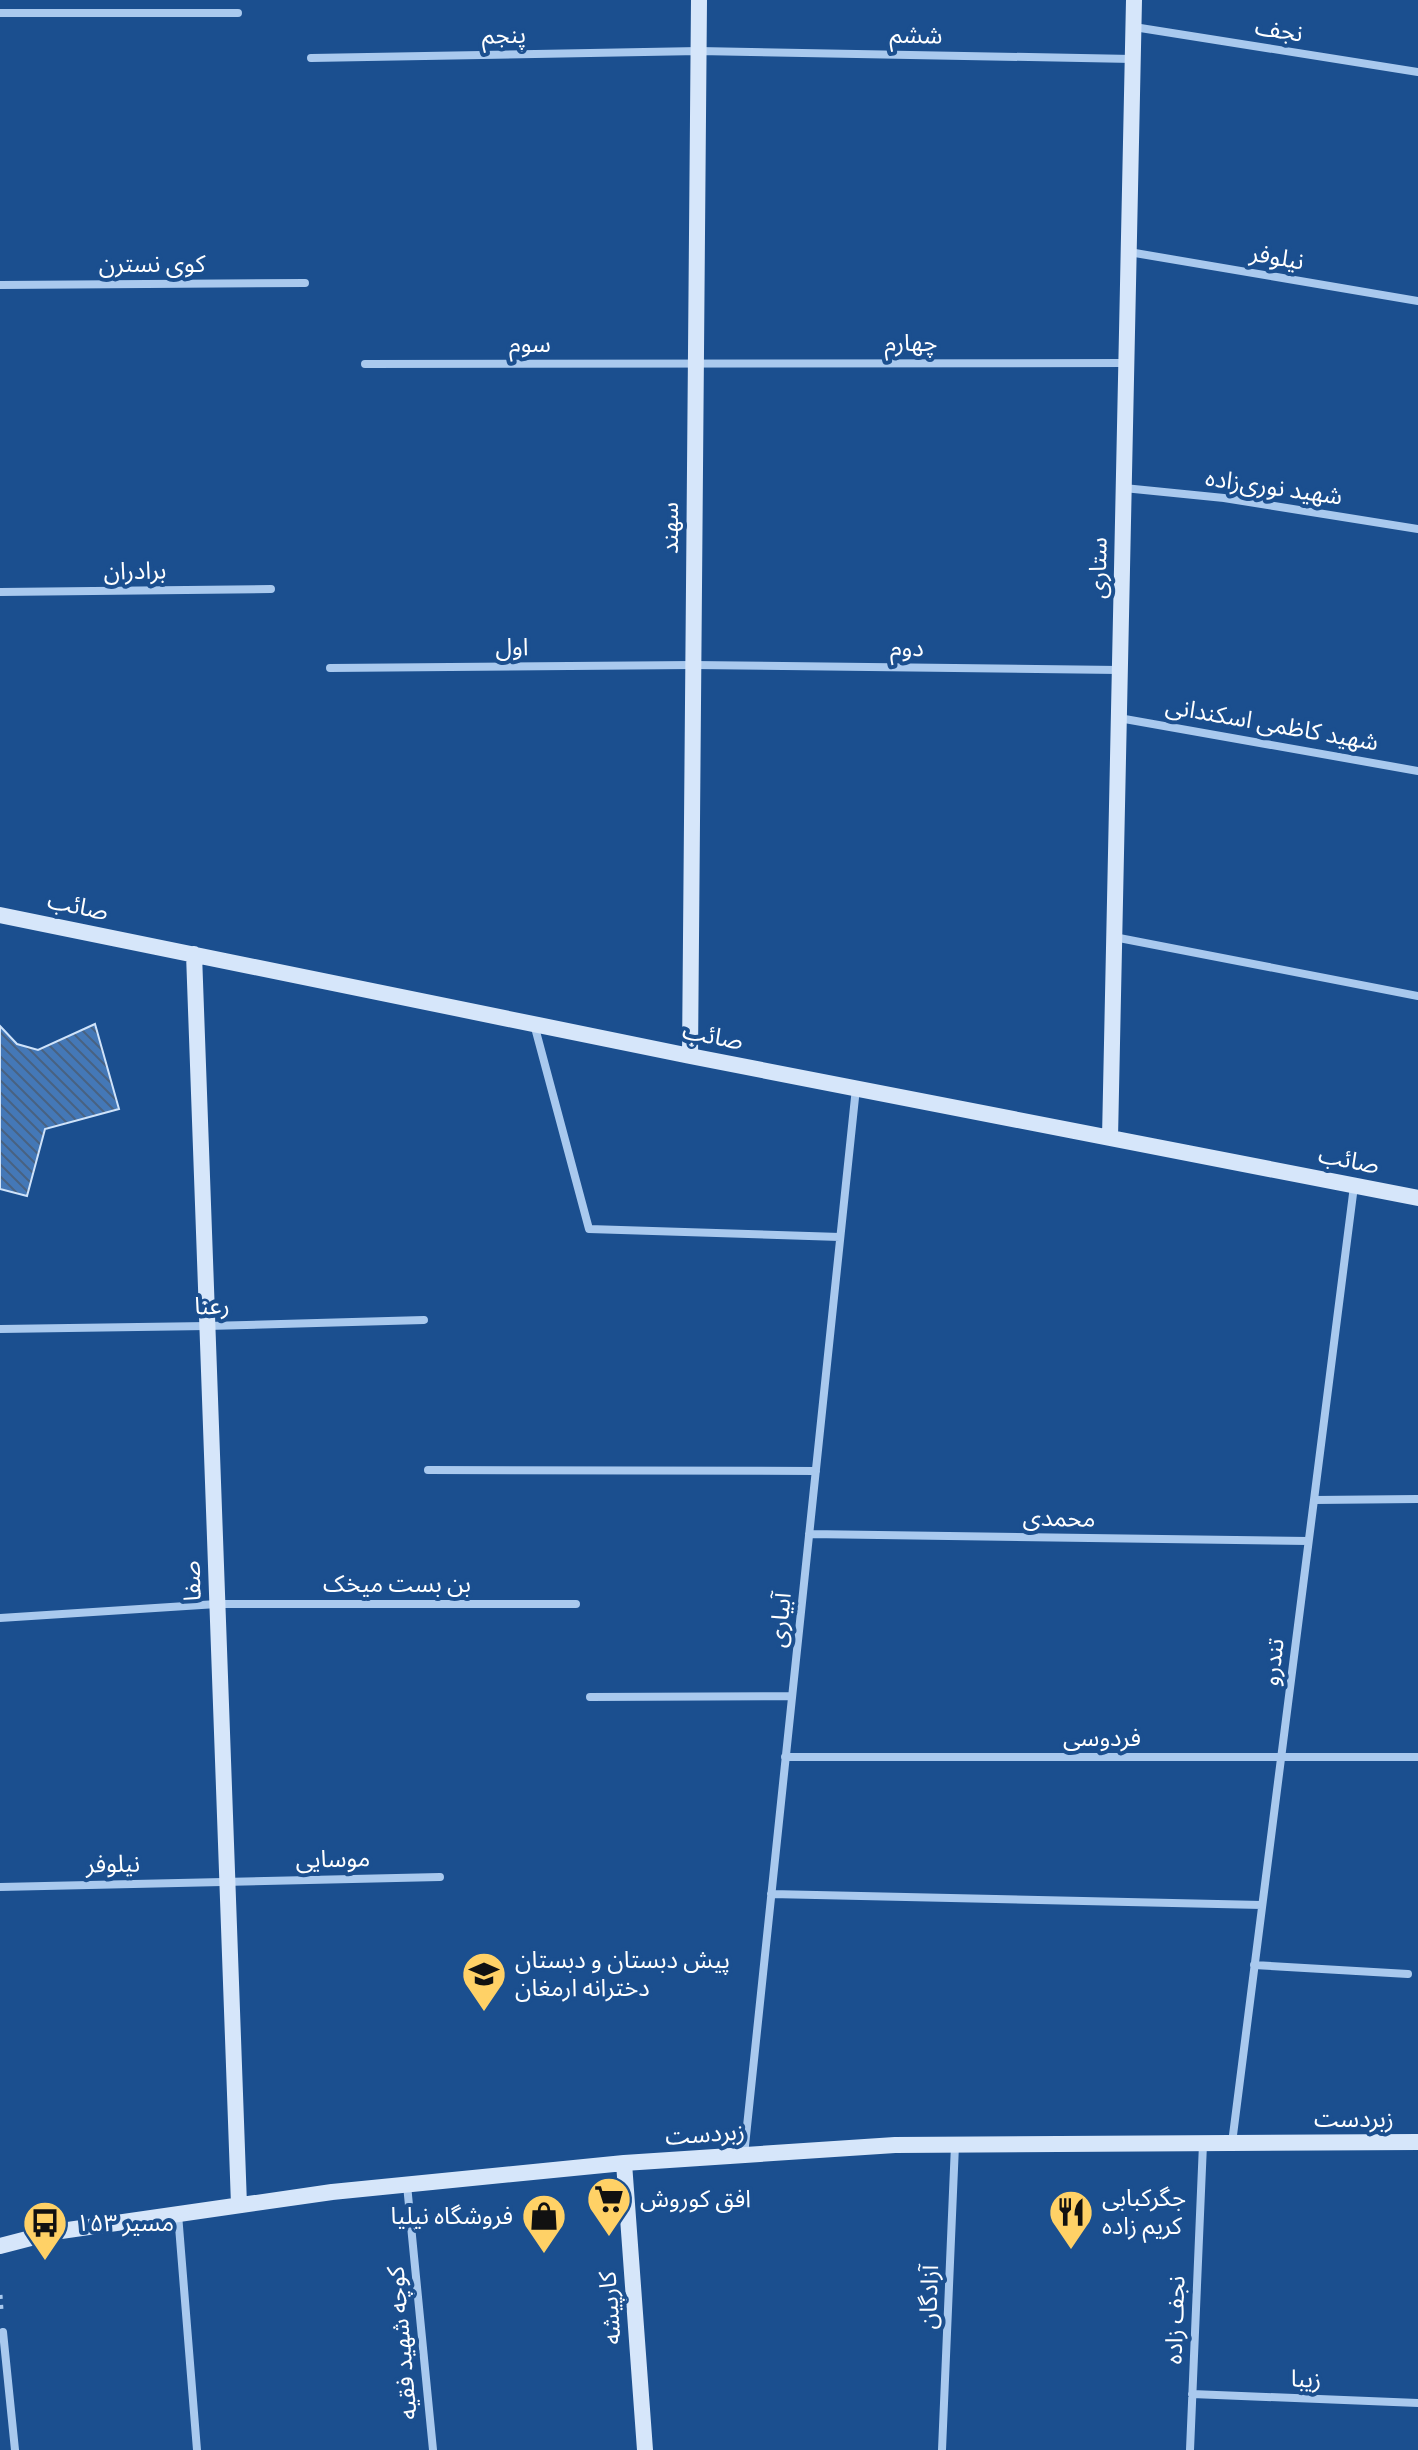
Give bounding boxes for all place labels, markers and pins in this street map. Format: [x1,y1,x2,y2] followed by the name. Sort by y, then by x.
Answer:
[515,1945,730,2002] place label: پیش دبستان و دبستان دخترانه ارمغان
[460,1950,508,2013] school or university icon: پیش دبستان و دبستان دخترانه ارمغان
[585,2175,633,2238] supermarket icon: افق کوروش
[1102,2183,1186,2243] place label: جگرکبابی کریم زاده
[640,2184,751,2214] place label: افق کوروش
[1047,2188,1095,2251] restaurant icon: جگرکبابی کریم زاده
[520,2192,568,2255] shop icon: فروشگاه نیلیا
[21,2199,69,2262] bus stop icon: مسیر ۱۵۳
[390,2201,513,2230] place label: فروشگاه نیلیا
[76,2208,174,2237] place label: مسیر ۱۵۳

